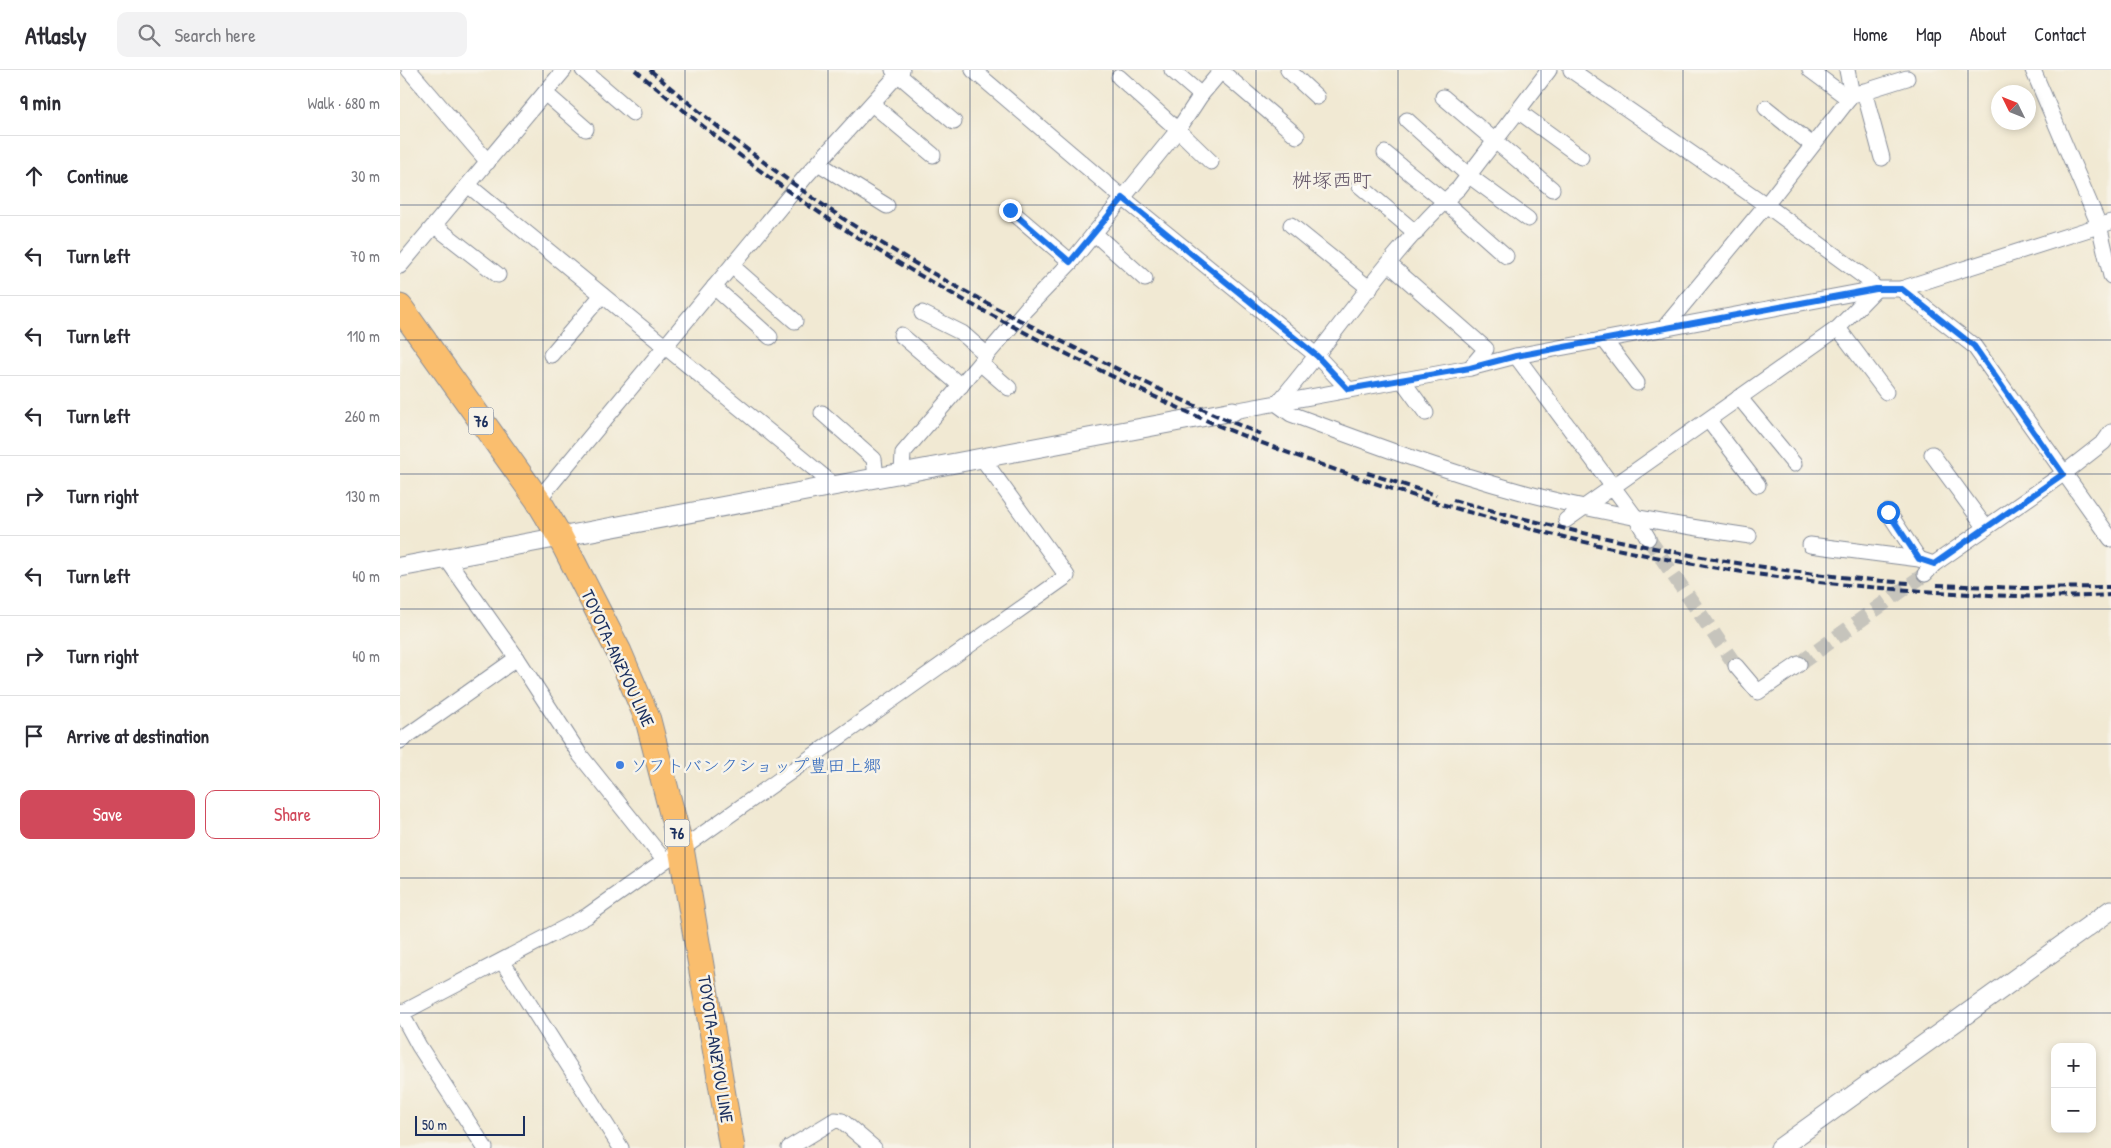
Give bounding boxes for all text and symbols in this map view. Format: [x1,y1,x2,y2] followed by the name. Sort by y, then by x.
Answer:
[117,12,467,57] search box
[25,19,87,51] text: Atlasly
[135,21,163,49] icon: search
[175,22,256,48] text: Search here
[1853,22,1888,47] text: Home
[1916,22,1941,47] text: Map
[1969,22,2006,47] text: About
[2034,22,2086,47] text: Contact
[1991,85,2036,130] north arrow
[20,88,61,117] text: 9 min
[307,92,380,114] text: Walk · 680 m
[20,162,48,190] icon: ahead
[67,163,128,189] text: Continue
[351,165,380,187] text: 30 m
[1292,166,1372,193] district label: 桝塚西町
[999,199,1022,222] route end
[20,242,48,270] icon: left
[67,243,130,269] text: Turn left
[350,245,380,267] text: 70 m
[20,322,48,350] icon: left
[67,323,130,349] text: Turn left
[347,325,380,347] text: 110 m
[20,402,48,430] icon: left
[67,403,130,429] text: Turn left
[344,405,380,427] text: 260 m
[468,408,494,434] road number: 76
[20,482,48,510] icon: right
[67,483,138,509] text: Turn right
[345,485,380,507] text: 130 m
[1877,501,1900,524] route start
[20,562,48,590] icon: left
[67,563,130,589] text: Turn left
[352,565,380,587] text: 40 m
[575,585,661,731] street label: TOYOTA-ANZYOU LINE
[20,642,48,670] icon: right
[67,643,138,669] text: Turn right
[352,645,380,667] text: 40 m
[20,722,48,750] icon: arrive
[67,723,209,749] text: Arrive at destination
[630,753,881,778] place label: ソフトバンクショップ豊田上郷
[614,759,626,771] marker: ソフトバンクショップ豊田上郷
[20,790,195,839] button: Save
[205,790,380,839] button: Share
[664,820,690,846] road number: 76
[692,974,740,1124] street label: TOYOTA-ANZYOU LINE
[2051,1043,2096,1133] map controls
[2051,1043,2096,1088] button: +
[2051,1088,2096,1133] button: −
[415,1113,525,1136] scale bar
[422,1115,447,1134] text: 50 m

